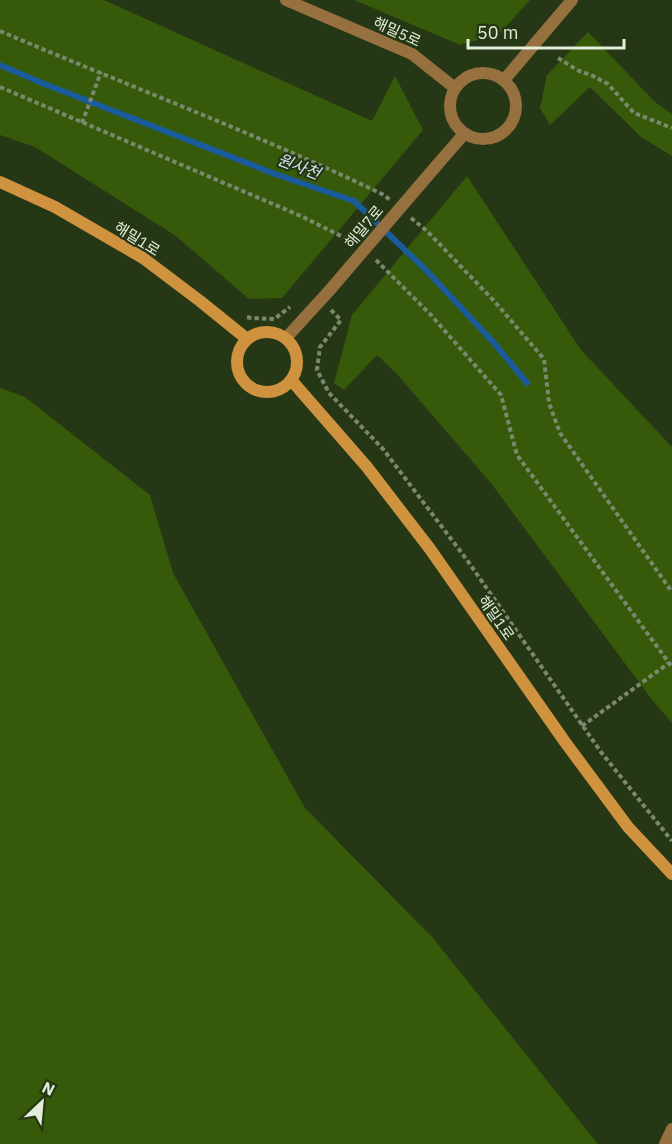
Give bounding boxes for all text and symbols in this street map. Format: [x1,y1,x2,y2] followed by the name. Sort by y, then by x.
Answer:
[370,12,424,51] street label: 해밀5로
[468,12,624,50] scale bar
[477,21,519,44] text: 50 m
[275,149,325,184] water label: 원사천
[340,201,387,252] street label: 해밀7로
[111,217,164,260] street label: 해밀1로
[474,592,519,644] street label: 해밀1로
[12,1072,72,1132] north arrow
[39,1077,58,1100] text: N

